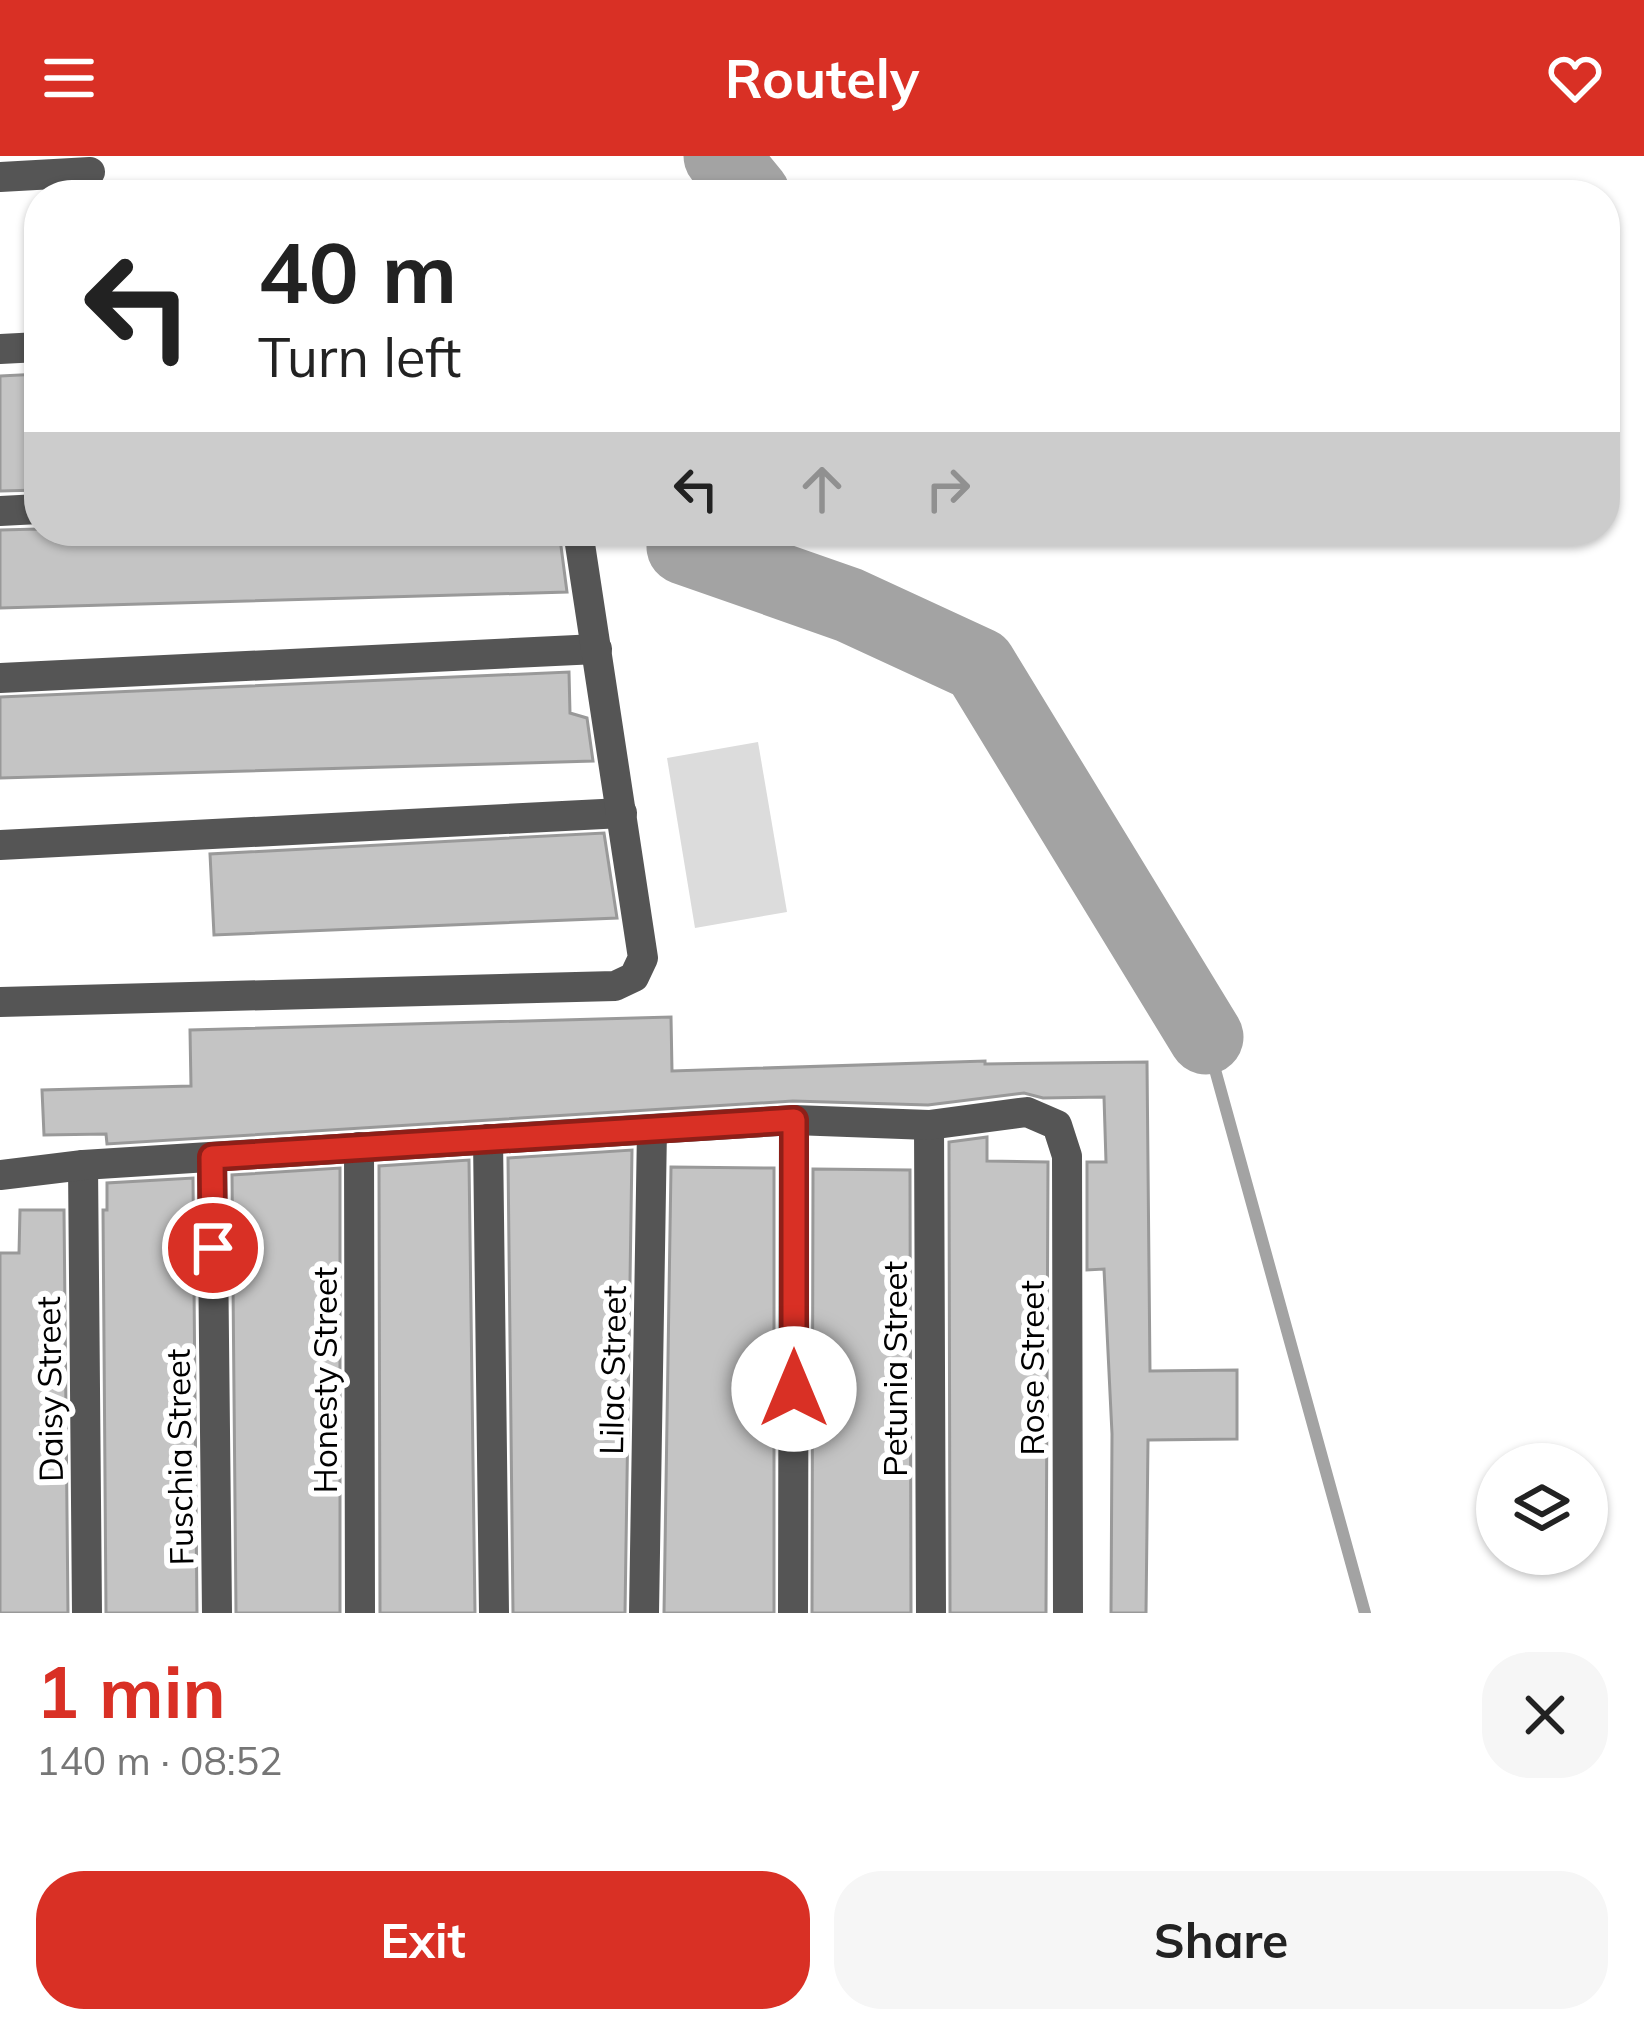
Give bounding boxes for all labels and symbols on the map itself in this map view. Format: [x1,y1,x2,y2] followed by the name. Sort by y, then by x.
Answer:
[162,1197,264,1299] pin
[874,1261,915,1477] street label: Petunia Street
[304,1267,345,1493] street label: Honesty Street
[1011,1280,1052,1456] street label: Rose Street
[590,1285,634,1455] street label: Lilac Street
[27,1296,71,1482] street label: Daisy Street
[731,1326,857,1452] position arrow
[157,1348,201,1566] street label: Fuschia Street

